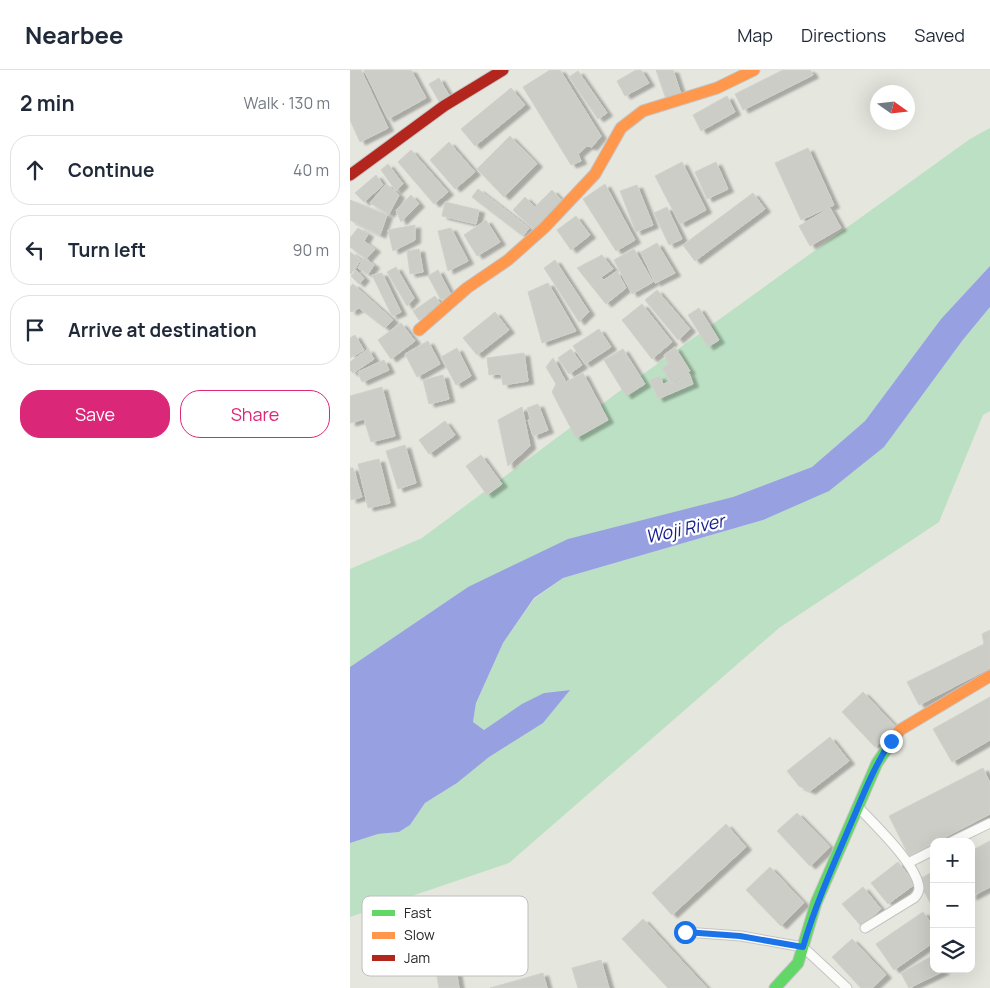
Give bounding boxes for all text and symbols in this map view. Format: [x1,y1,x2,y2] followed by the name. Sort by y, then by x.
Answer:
[25,18,124,51] text: Nearbee
[737,23,773,47] text: Map
[801,23,886,47] text: Directions
[914,23,965,47] text: Saved
[870,85,915,130] north arrow
[20,89,75,117] text: 2 min
[244,92,330,114] text: Walk · 130 m
[21,156,49,184] icon: ahead
[68,157,154,183] text: Continue
[293,159,329,181] text: 40 m
[21,236,49,264] icon: left
[68,237,146,263] text: Turn left
[293,239,329,261] text: 90 m
[21,316,49,344] icon: arrive
[68,317,257,343] text: Arrive at destination
[20,390,170,438] button: Save
[180,390,330,438] button: Share
[643,507,729,548] water label: Woji River
[880,730,903,753] route end
[930,838,975,973] map controls
[930,838,975,883] button: +
[930,883,975,928] button: −
[362,896,528,976] legend
[404,903,432,922] text: Fast
[674,921,697,944] route start
[404,925,435,944] text: Slow
[930,928,975,973] button: layers
[404,948,430,967] text: Jam

